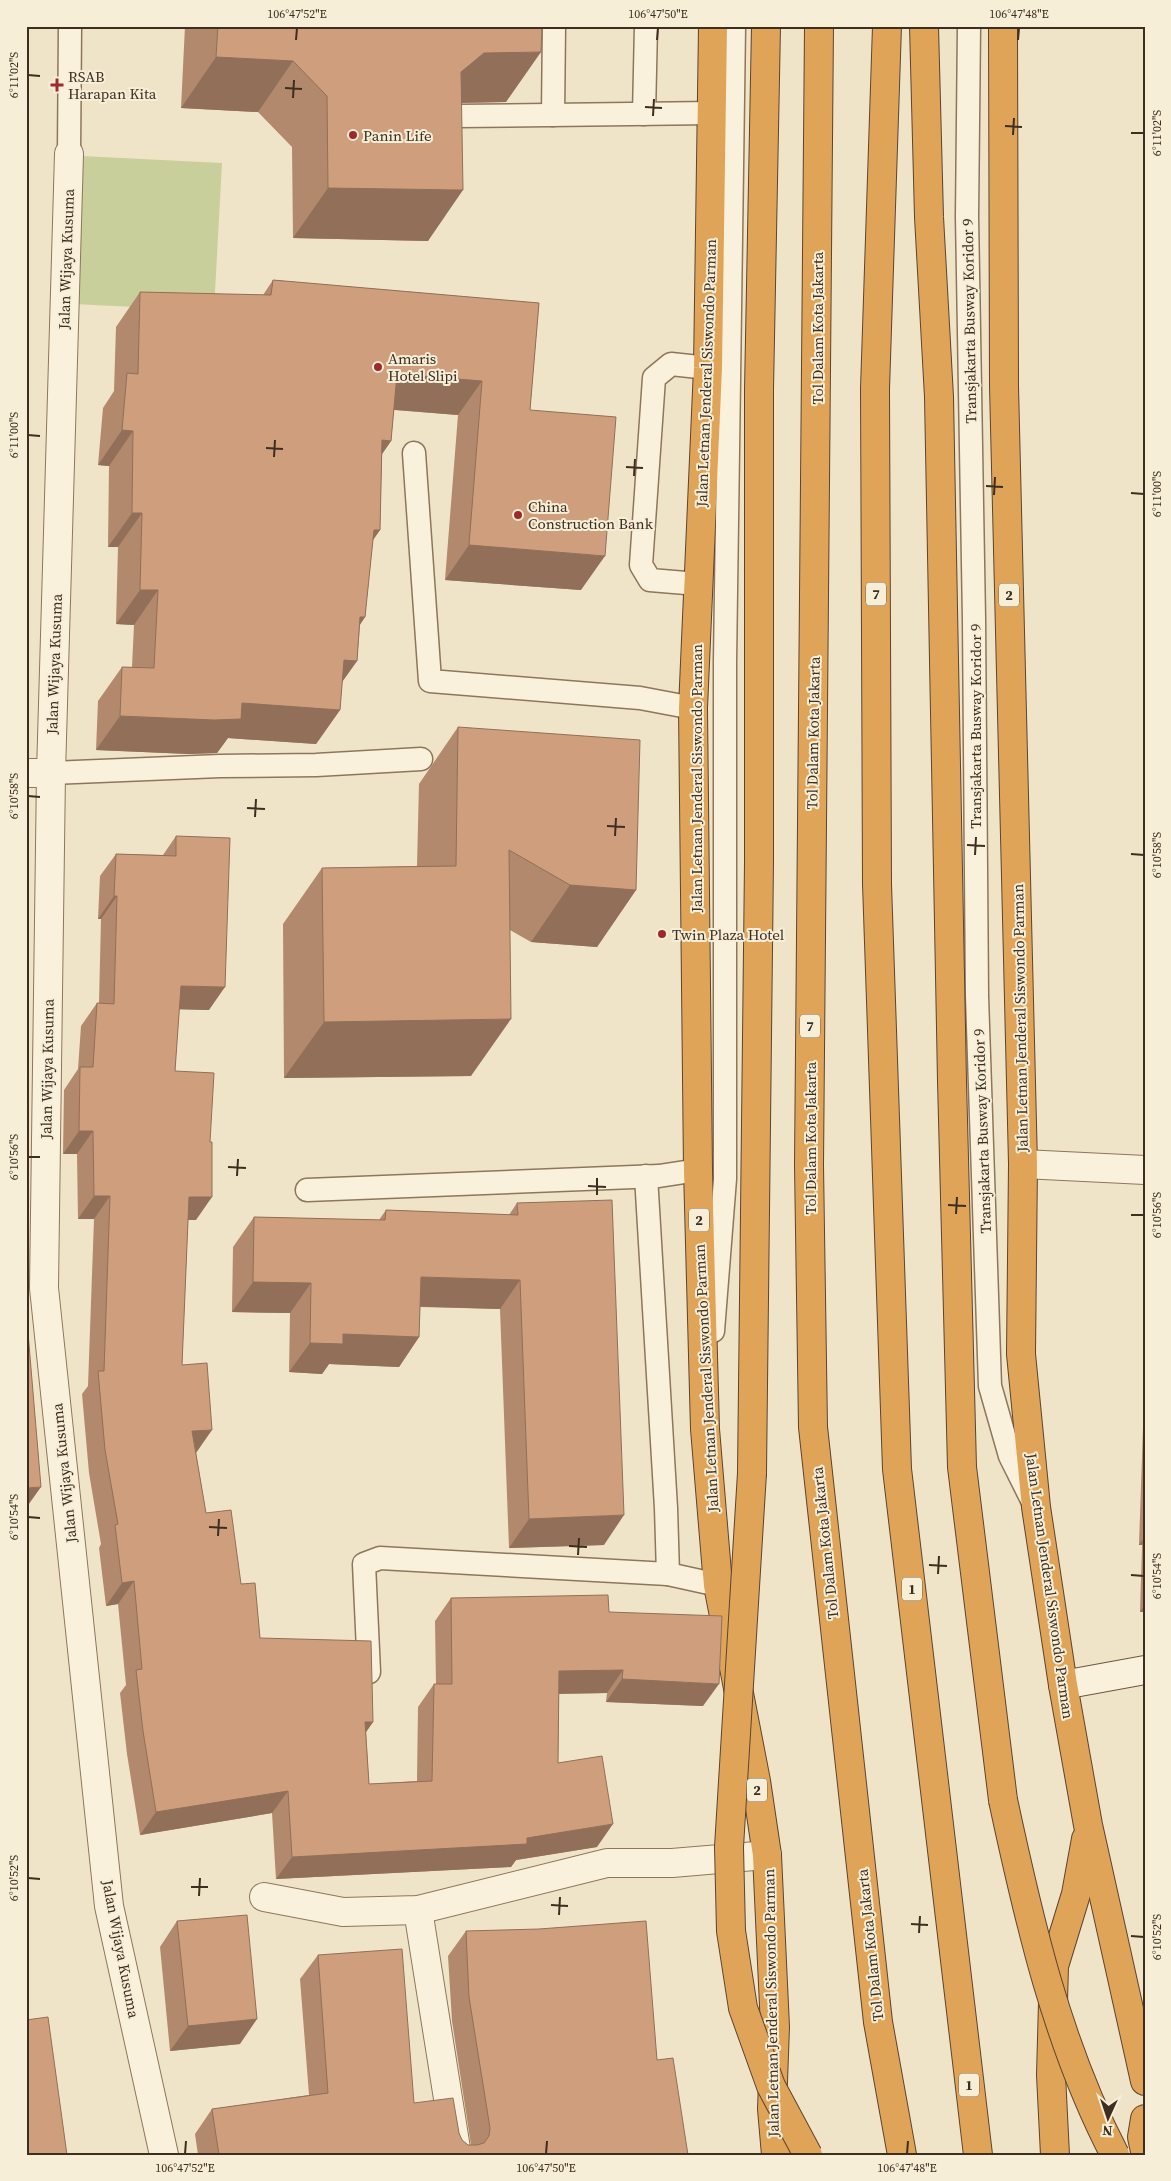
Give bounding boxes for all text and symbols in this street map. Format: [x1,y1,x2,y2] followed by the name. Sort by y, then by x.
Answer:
[267,6,327,22] text: 106°47'52"E
[628,6,688,22] text: 106°47'50"E
[989,6,1049,22] text: 106°47'48"E
[6,52,22,98] text: 6°11'02"S
[68,66,157,104] place label: RSAB Harapan Kita
[50,78,64,92] marker: RSAB Harapan Kita
[1149,110,1165,156] text: 6°11'02"S
[363,125,432,146] place label: Panin Life
[347,129,359,141] marker: Panin Life
[53,188,79,331] street label: Jalan Wijaya Kusuma
[957,218,981,424] street label: Transjakarta Busway Koridor 9
[691,239,721,508] street label: Jalan Letnan Jenderal Siswondo Parman
[807,251,828,404] street label: Tol Dalam Kota Jakarta
[388,348,457,386] place label: Amaris Hotel Slipi
[372,361,384,373] marker: Amaris Hotel Slipi
[6,412,22,458] text: 6°11'00"S
[1149,471,1165,517] text: 6°11'00"S
[528,496,654,534] place label: China Construction Bank
[512,509,524,521] marker: China Construction Bank
[866,582,886,606] road number: 7
[999,584,1019,606] road number: 2
[41,593,67,736] street label: Jalan Wijaya Kusuma
[965,623,986,829] street label: Transjakarta Busway Koridor 9
[686,644,707,913] street label: Jalan Letnan Jenderal Siswondo Parman
[801,656,825,810] street label: Tol Dalam Kota Jakarta
[6,773,22,819] text: 6°10'58"S
[1149,832,1165,878] text: 6°10'58"S
[1007,884,1033,1153] street label: Jalan Letnan Jenderal Siswondo Parman
[672,924,785,945] place label: Twin Plaza Hotel
[656,928,668,940] marker: Twin Plaza Hotel
[35,998,59,1140] street label: Jalan Wijaya Kusuma
[800,1014,820,1038] road number: 7
[968,1028,996,1234] street label: Transjakarta Busway Koridor 9
[800,1061,821,1214] street label: Tol Dalam Kota Jakarta
[6,1134,22,1180] text: 6°10'56"S
[1149,1192,1165,1238] text: 6°10'56"S
[689,1208,709,1232] road number: 2
[688,1243,724,1514] street label: Jalan Letnan Jenderal Siswondo Parman
[46,1402,82,1545] street label: Jalan Wijaya Kusuma
[1021,1451,1079,1720] street label: Jalan Letnan Jenderal Siswondo Parman
[807,1466,843,1620] street label: Tol Dalam Kota Jakarta
[6,1494,22,1540] text: 6°10'54"S
[1149,1553,1165,1599] text: 6°10'54"S
[902,1578,922,1600] road number: 1
[747,1778,767,1802] road number: 2
[6,1855,22,1901] text: 6°10'52"S
[852,1868,888,2022] street label: Tol Dalam Kota Jakarta
[758,1869,784,2138] street label: Jalan Letnan Jenderal Siswondo Parman
[97,1877,145,2020] street label: Jalan Wijaya Kusuma
[1149,1914,1165,1960] text: 6°10'52"S
[959,2074,979,2096] road number: 1
[1084,2094,1134,2144] north arrow
[1102,2121,1113,2141] text: N
[155,2160,215,2176] text: 106°47'52"E
[516,2160,576,2176] text: 106°47'50"E
[877,2160,937,2176] text: 106°47'48"E

